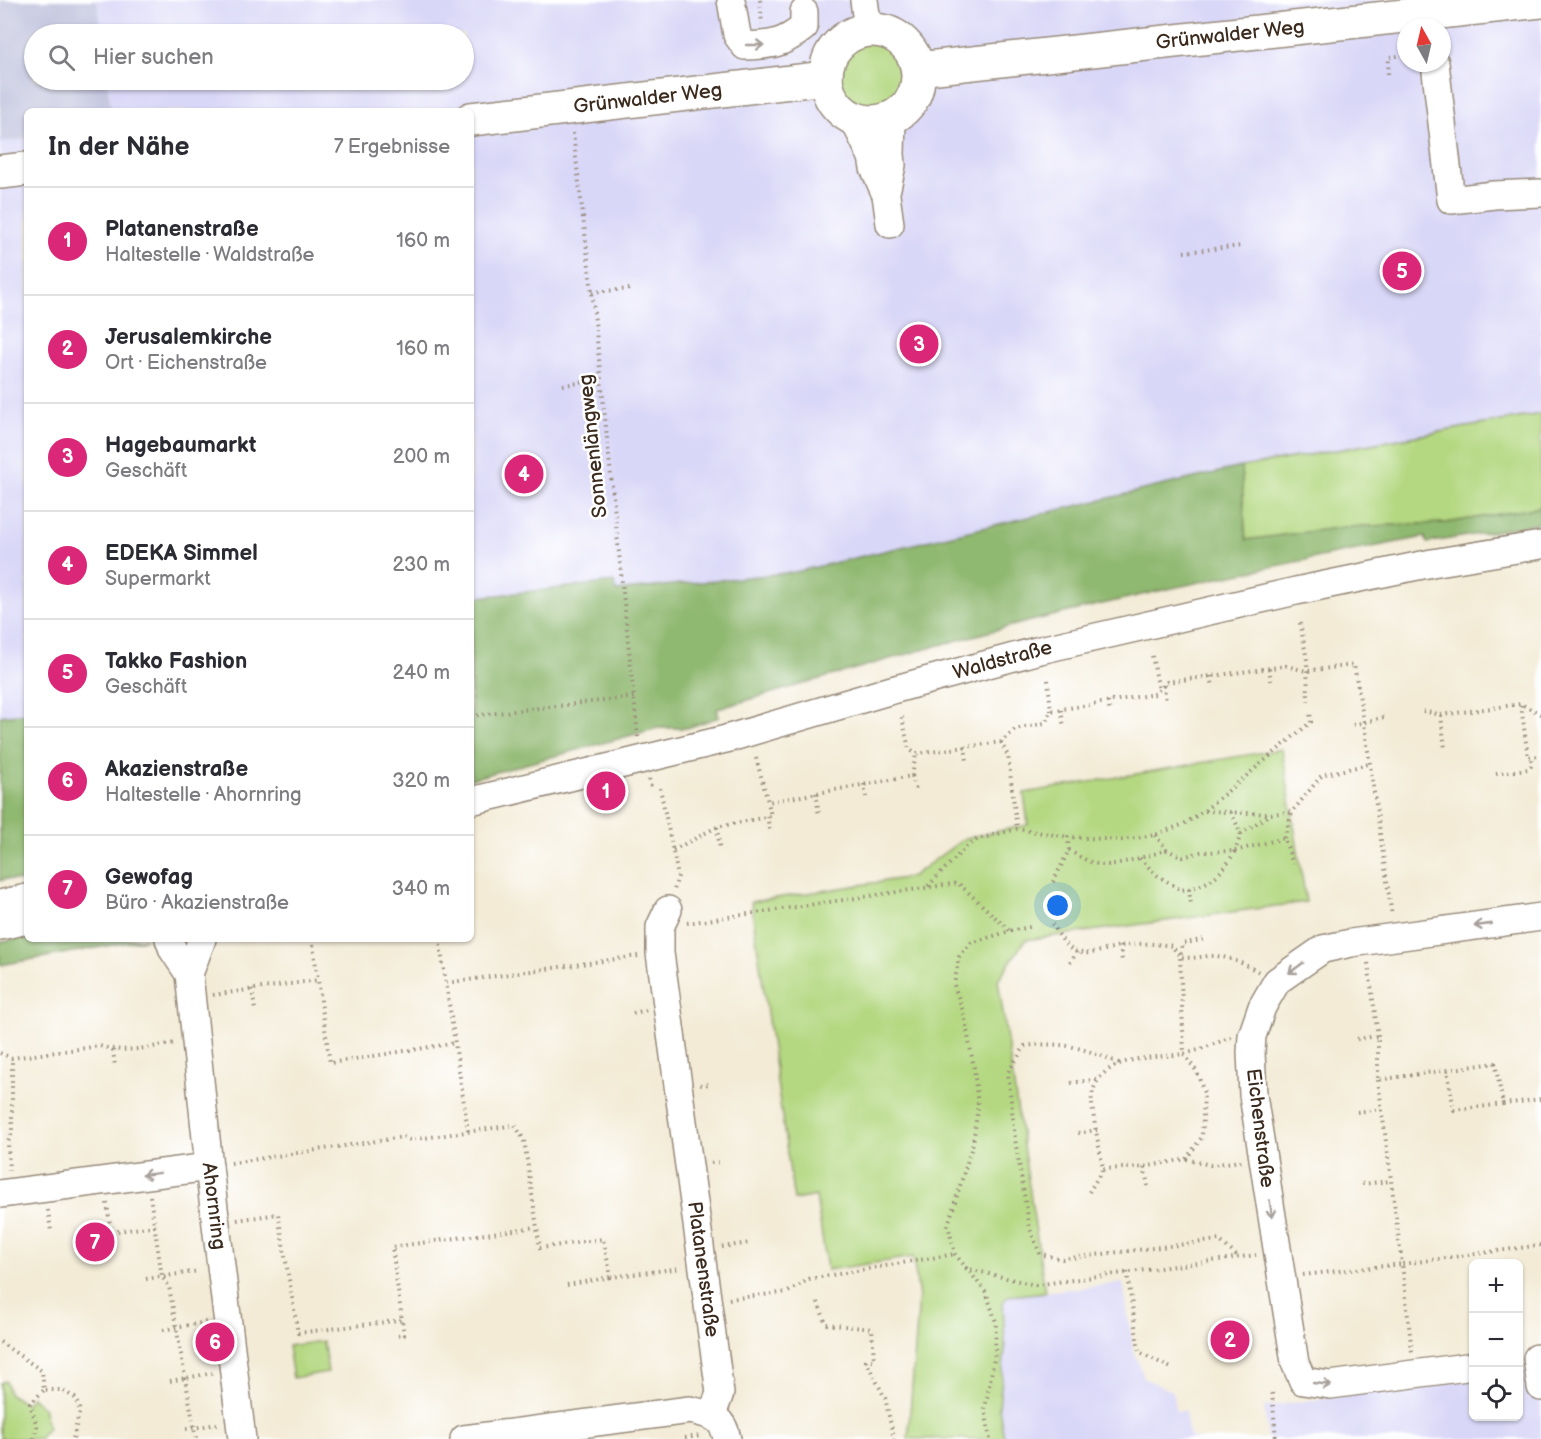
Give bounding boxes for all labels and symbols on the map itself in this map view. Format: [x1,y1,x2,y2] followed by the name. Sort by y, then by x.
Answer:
[1155,15,1306,55] street label: Grünwalder Weg
[1397,18,1451,72] north arrow
[745,39,764,51] one-way arrow
[572,78,723,119] street label: Grünwalder Weg
[1382,248,1422,294] pin: 5
[900,322,938,366] pin: 3
[574,373,612,519] street label: Sonnenlängweg
[504,452,544,496] pin: 4
[950,636,1054,685] street label: Waldstraße
[586,768,626,814] pin: 1
[1043,891,1072,920] your location
[1474,919,1493,930] one-way arrow
[1288,962,1304,974] one-way arrow
[1241,1067,1279,1189] street label: Eichenstraße
[197,1161,231,1251] street label: Ahornring
[142,1169,162,1180] one-way arrow
[1265,1198,1276,1218] one-way arrow
[682,1200,724,1339] street label: Platanenstraße
[76,1220,115,1264] pin: 7
[1210,1318,1250,1362] pin: 2
[196,1320,234,1364] pin: 6
[1312,1378,1332,1389] one-way arrow

